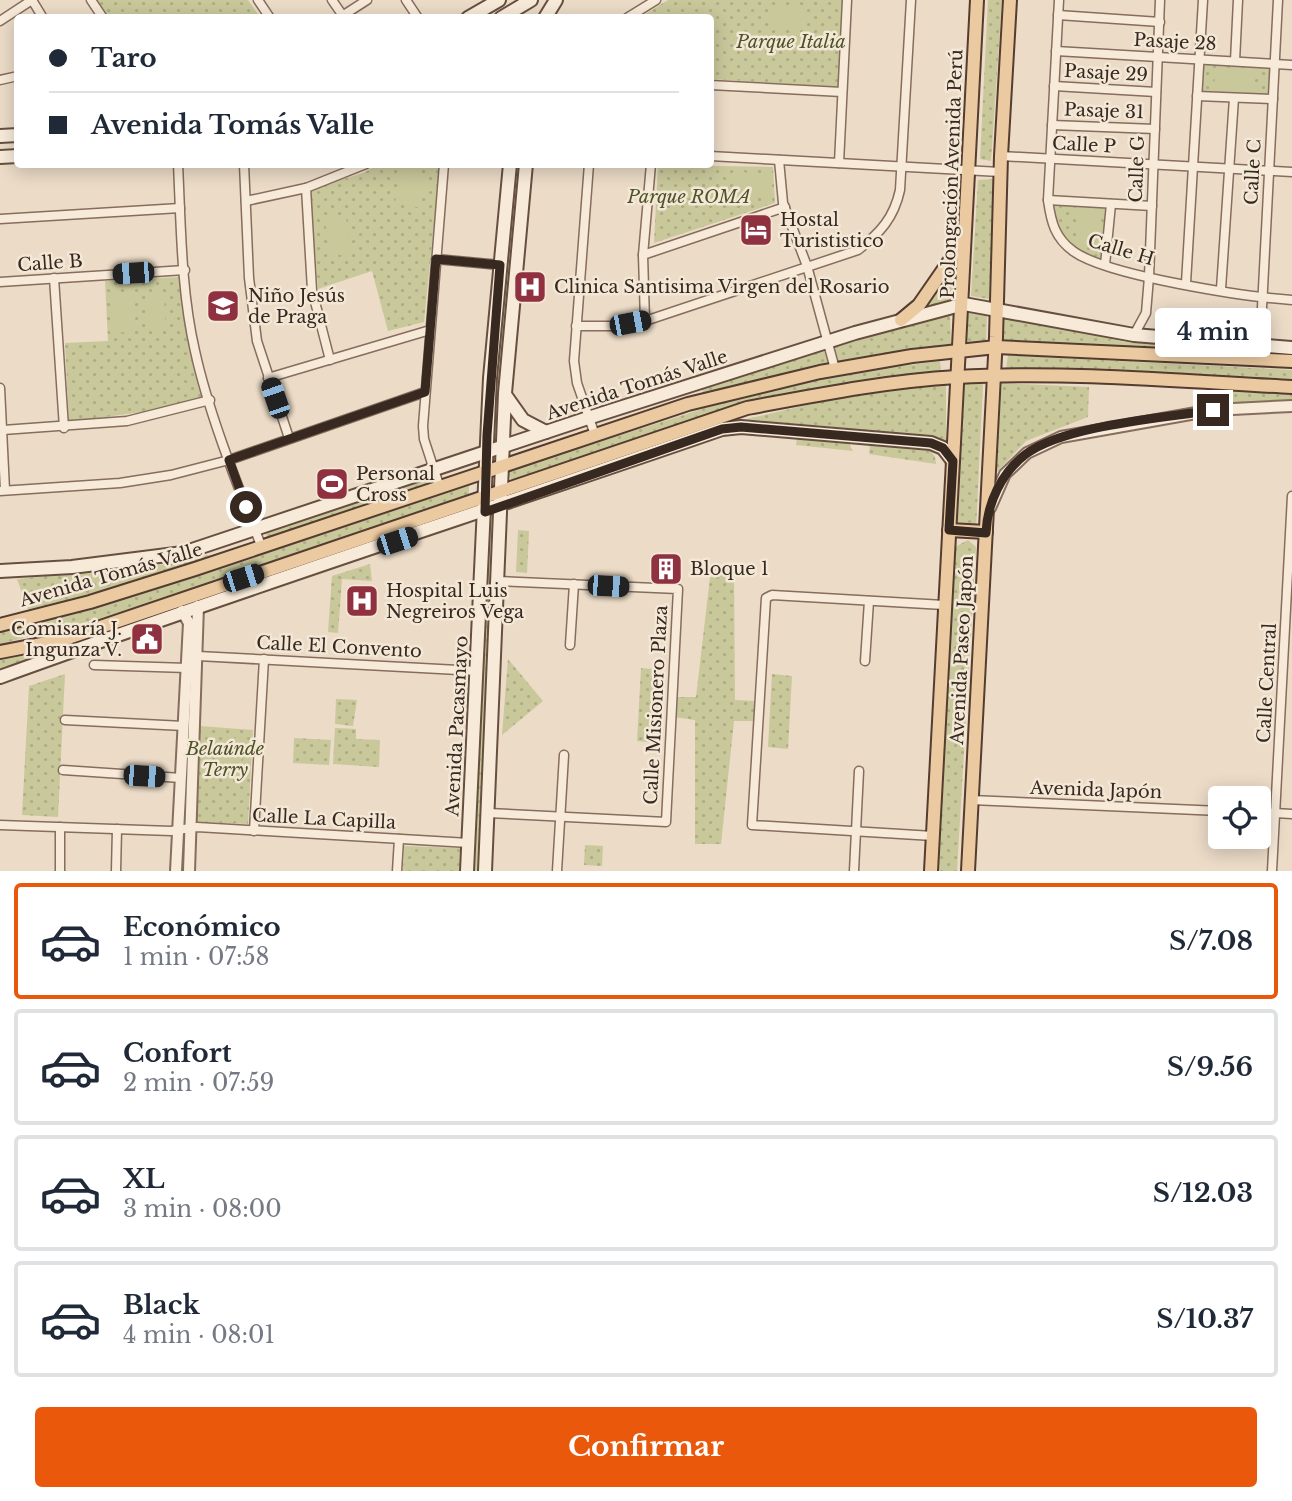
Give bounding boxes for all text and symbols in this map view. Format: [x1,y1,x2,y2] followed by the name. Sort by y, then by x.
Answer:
[1133,29,1217,55] street label: Pasaje 28
[735,31,846,53] park label: Parque Italia
[91,42,157,74] text: Taro
[937,49,967,299] street label: Prolongación Avenida Perú
[1064,60,1148,86] street label: Pasaje 29
[1063,99,1145,123] street label: Pasaje 31
[91,109,374,141] text: Avenida Tomás Valle
[1051,132,1117,158] street label: Calle P
[1125,135,1149,203] street label: Calle G
[1240,138,1266,206] street label: Calle C
[626,186,751,208] park label: Parque ROMA
[780,209,884,252] place label: Hostal Turististico
[737,211,775,249] hotel icon: Hostal Turististico
[1085,230,1157,270] street label: Calle H
[17,250,83,276] street label: Calle B
[112,261,155,285] car
[511,268,549,306] hospital icon: Clinica Santisima Virgen del Rosario
[554,276,889,298] place label: Clinica Santisima Virgen del Rosario
[248,285,345,328] place label: Niño Jesús de Praga
[204,287,242,325] school or university icon: Niño Jesús de Praga
[1155,308,1271,358] callout: 4 min
[608,309,653,337] car
[1177,318,1249,346] text: 4 min
[543,345,730,425] street label: Avenida Tomás Valle
[259,375,292,421] car
[1197,394,1229,426] route end
[356,463,435,506] place label: Personal Cross
[313,465,351,503] sports icon: Personal Cross
[230,491,262,523] route start
[374,525,421,557] car
[16,538,205,612] street label: Avenida Tomás Valle
[647,550,685,588] building icon: Bloque 1
[946,555,978,746] street label: Avenida Paseo Japón
[690,558,769,580] place label: Bloque 1
[220,562,267,594] car
[587,574,630,598] car
[386,580,524,623] place label: Hospital Luis Negreiros Vega
[343,582,381,620] hospital icon: Hospital Luis Negreiros Vega
[640,605,672,805] street label: Calle Misionero Plaza
[11,618,122,661] place label: Comisaría J. Ingunza V.
[128,620,166,658] public building icon: Comisaría J. Ingunza V.
[1253,622,1281,743] street label: Calle Central
[256,632,422,662] street label: Calle El Convento
[441,635,473,818] street label: Avenida Pacasmayo
[185,738,264,781] park label: Belaúnde Terry
[123,764,166,788] car
[1029,777,1162,803] street label: Avenida Japón
[1208,786,1271,849] map controls
[1208,786,1271,849] button: locate
[251,804,397,834] street label: Calle La Capilla
[39,910,102,973] icon: car
[123,911,281,943] text: Económico
[1169,925,1253,957] text: S/7.08
[123,943,270,971] text: 1 min · 07:58
[39,1036,102,1099] icon: car
[123,1037,232,1069] text: Confort
[1167,1051,1253,1083] text: S/9.56
[123,1069,274,1097] text: 2 min · 07:59
[39,1162,102,1225] icon: car
[123,1163,165,1195] text: XL
[1153,1177,1253,1209] text: S/12.03
[123,1195,282,1223] text: 3 min · 08:00
[39,1288,102,1351] icon: car
[123,1289,200,1321] text: Black
[1156,1303,1253,1335] text: S/10.37
[123,1321,275,1349] text: 4 min · 08:01
[35,1407,1257,1487] button: Confirmar

